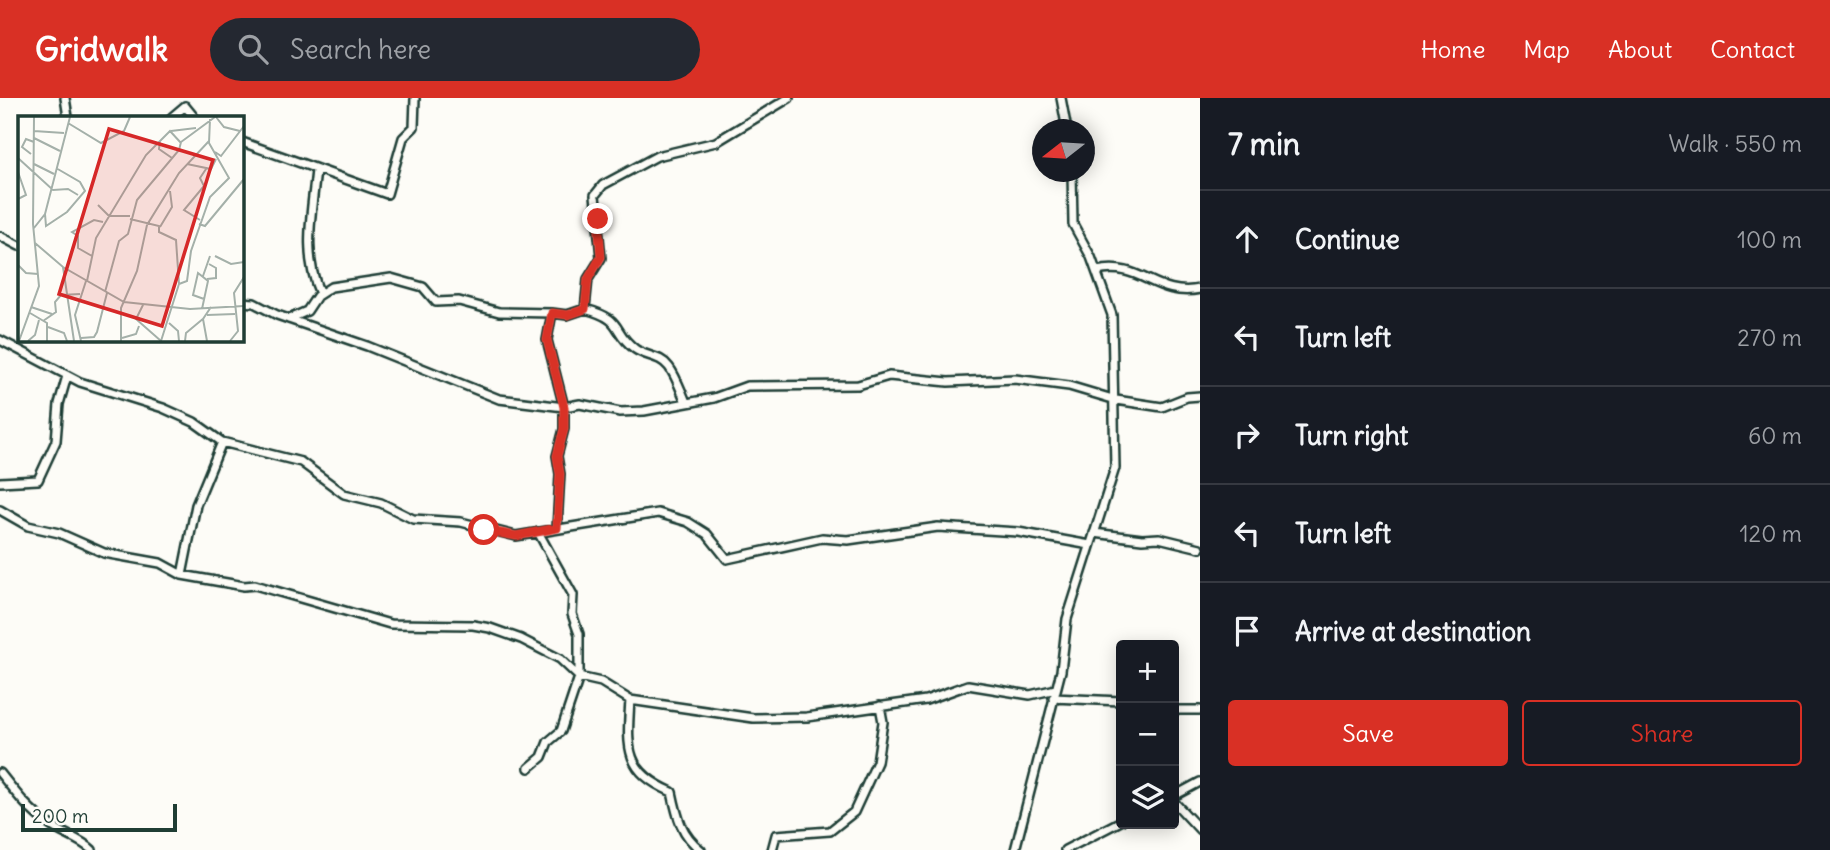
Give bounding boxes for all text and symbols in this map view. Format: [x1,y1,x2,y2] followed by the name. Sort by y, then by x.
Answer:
[210,18,700,81] search box
[35,28,168,70] text: Gridwalk
[234,30,272,68] icon: search
[290,33,431,66] text: Search here
[1421,34,1485,64] text: Home
[1523,34,1570,64] text: Map
[1608,34,1672,64] text: About
[1710,34,1795,64] text: Contact
[18,116,243,341] inset map
[1032,119,1095,182] north arrow
[1228,125,1300,163] text: 7 min
[1669,129,1802,158] text: Walk · 550 m
[582,203,613,234] route end
[1228,220,1266,258] icon: ahead
[1295,223,1400,256] text: Continue
[1737,225,1802,254] text: 100 m
[1228,318,1266,356] icon: left
[1295,321,1391,354] text: Turn left
[1737,323,1802,352] text: 270 m
[1228,416,1266,454] icon: right
[1295,419,1408,452] text: Turn right
[1748,421,1802,450] text: 60 m
[468,514,499,545] route start
[1228,514,1266,552] icon: left
[1295,517,1391,550] text: Turn left
[1739,519,1802,548] text: 120 m
[1228,612,1266,650] icon: arrive
[1295,615,1531,648] text: Arrive at destination
[1116,640,1179,829] map controls
[1116,640,1179,703] button: +
[1228,700,1508,766] button: Save
[1522,700,1802,766] button: Share
[1116,703,1179,766] button: −
[1116,766,1179,829] button: layers
[21,801,177,833] scale bar
[32,804,89,828] text: 200 m

